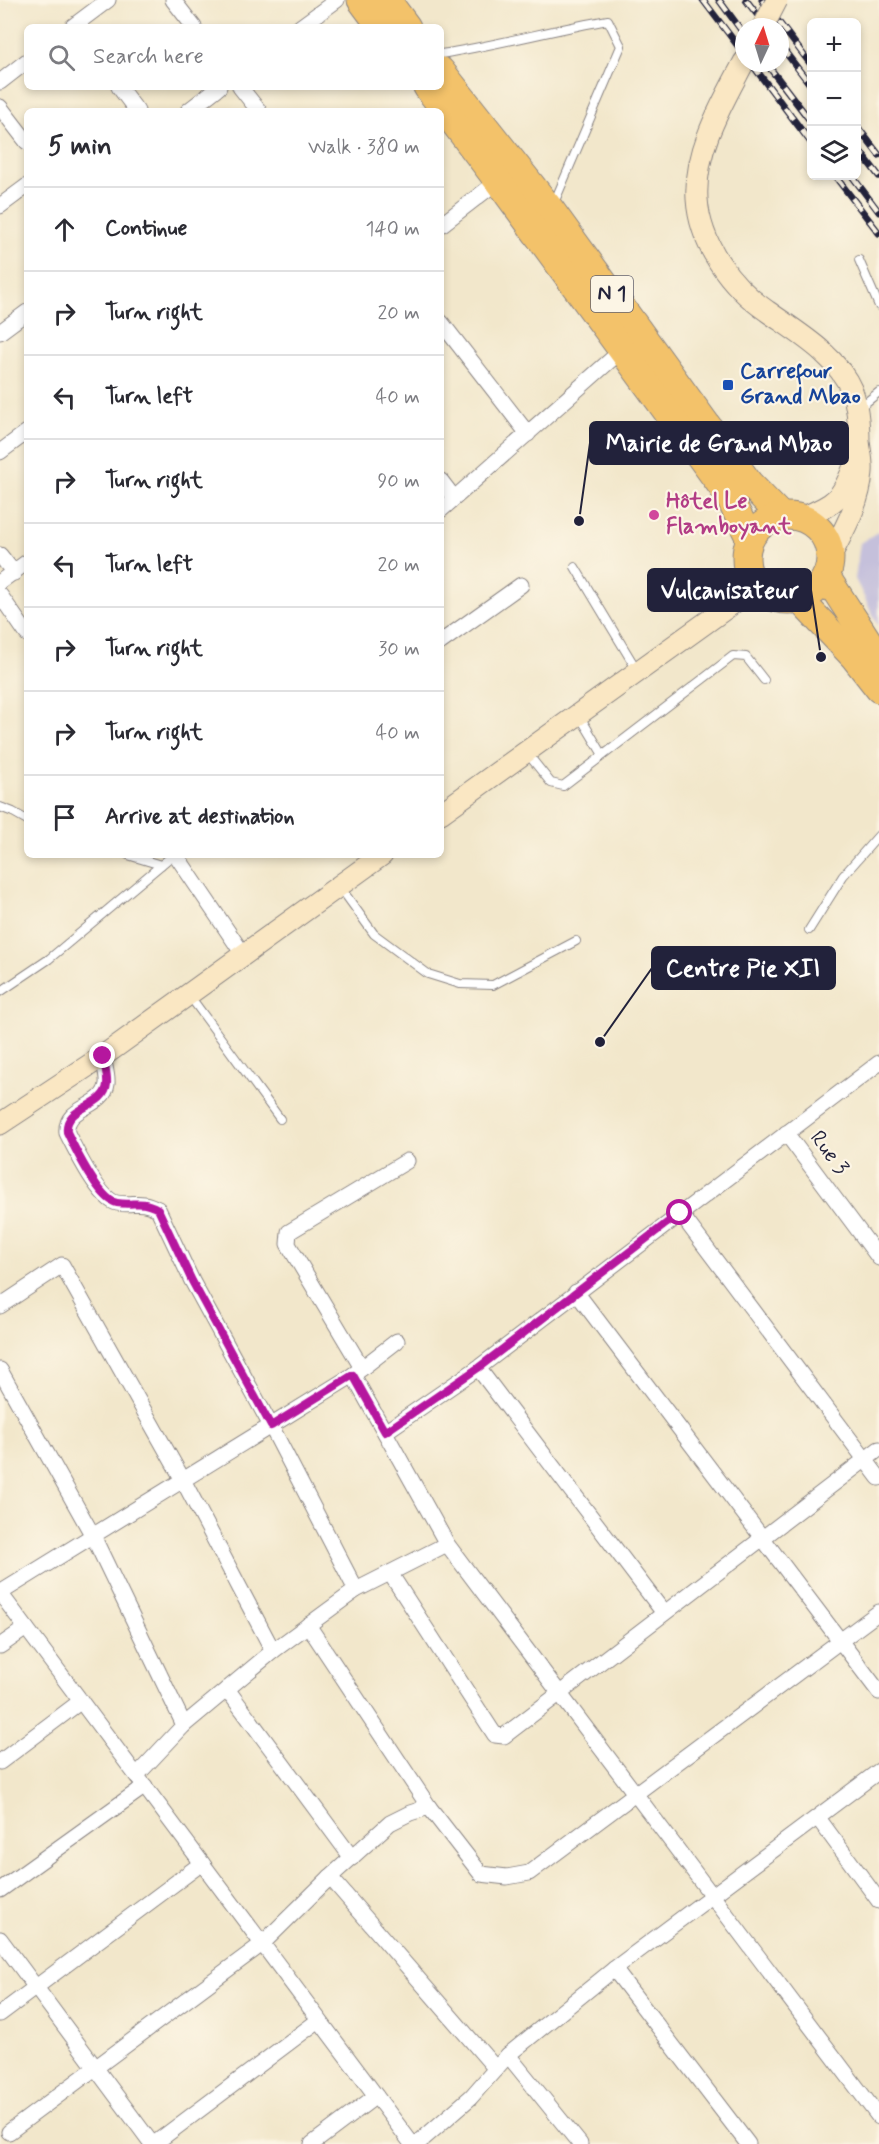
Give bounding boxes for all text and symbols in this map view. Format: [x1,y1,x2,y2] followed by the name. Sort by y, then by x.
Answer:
[735,18,789,72] north arrow
[807,18,861,180] map controls
[807,18,861,72] button: +
[24,24,444,90] search box
[45,41,78,74] icon: search
[93,43,204,71] text: Search here
[807,72,861,126] button: −
[807,126,861,180] button: layers
[48,130,112,164] text: 5 min
[308,134,420,161] text: Walk · 380 m
[48,213,81,246] icon: ahead
[105,215,187,243] text: Continue
[366,216,420,243] text: 140 m
[591,276,633,312] road number: N 1
[48,297,81,330] icon: right
[105,299,203,327] text: Turn right
[377,300,420,327] text: 20 m
[740,358,861,411] place label: Carrefour Grand Mbao
[721,378,735,392] marker: Carrefour Grand Mbao
[48,381,81,414] icon: left
[105,383,193,411] text: Turn left
[376,384,420,411] text: 40 m
[590,422,848,464] callout: Mairie de Grand Mbao
[606,429,832,460] text: Mairie de Grand Mbao
[48,465,81,498] icon: right
[105,467,203,495] text: Turn right
[377,468,420,495] text: 90 m
[666,488,793,541] place label: Hôtel Le Flamboyant
[647,508,661,522] marker: Hôtel Le Flamboyant
[48,549,81,582] icon: left
[105,551,193,579] text: Turn left
[377,552,420,579] text: 20 m
[648,569,811,611] callout: Vulcanisateur
[661,576,799,607] text: Vulcanisateur
[48,633,81,666] icon: right
[105,635,203,663] text: Turn right
[378,636,420,663] text: 30 m
[48,717,81,750] icon: right
[105,719,203,747] text: Turn right
[376,720,420,747] text: 40 m
[48,801,81,834] icon: arrive
[105,803,295,831] text: Arrive at destination
[652,947,835,989] callout: Centre Pie XII
[666,954,820,985] text: Centre Pie XII
[89,1042,115,1068] route end
[803,1125,855,1181] street label: Rue 3
[666,1199,692,1225] route start

